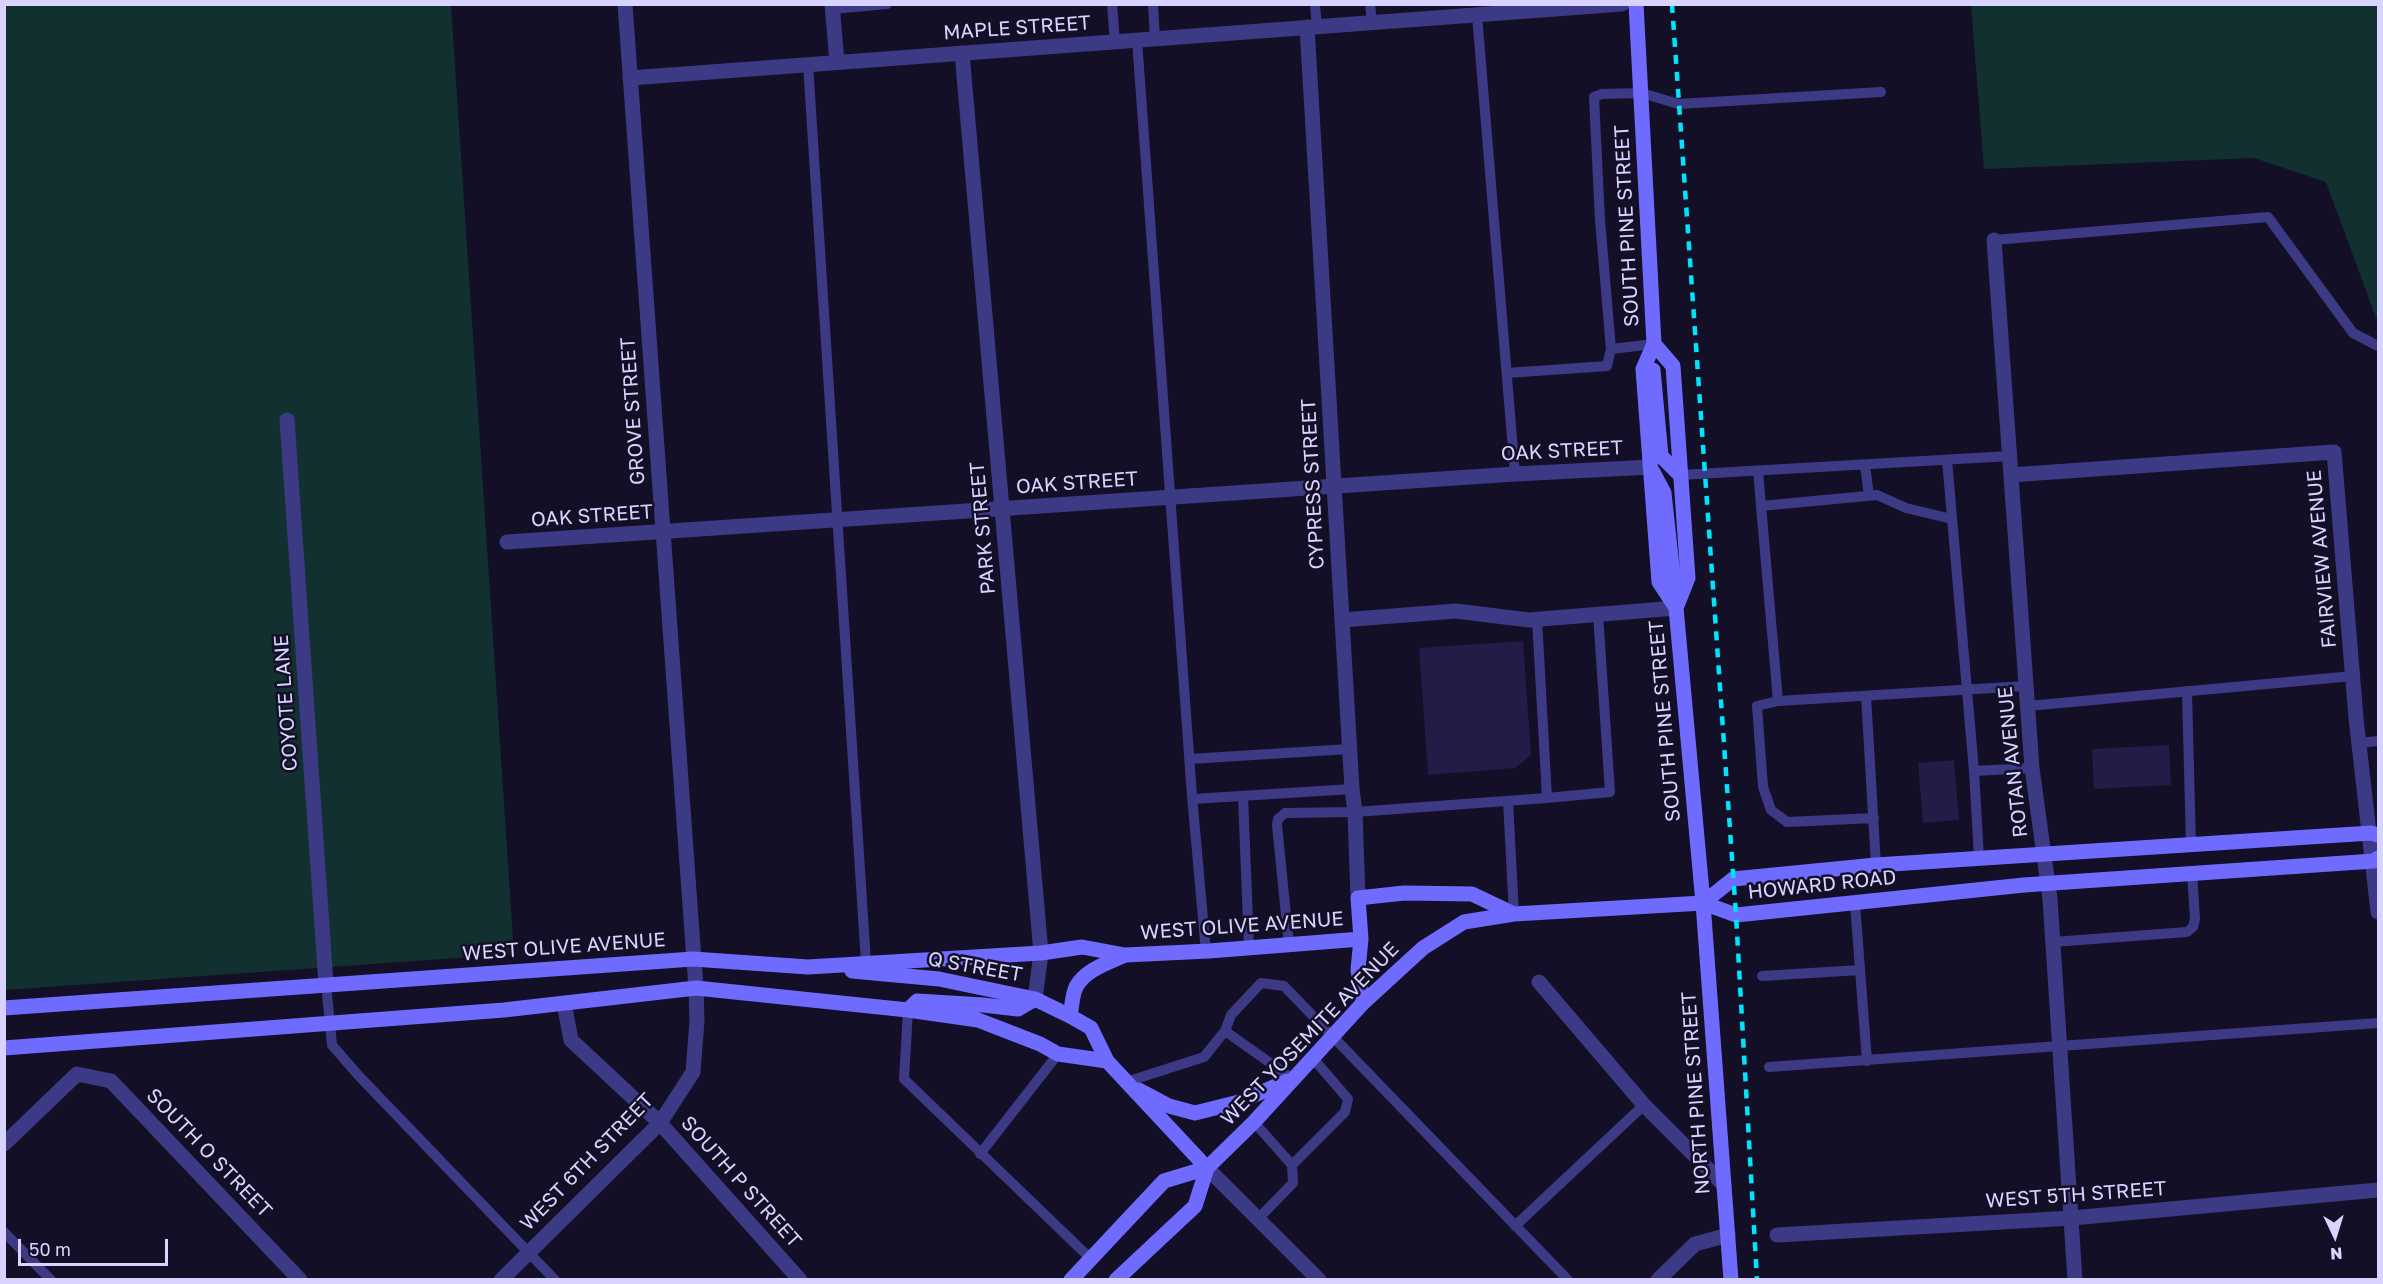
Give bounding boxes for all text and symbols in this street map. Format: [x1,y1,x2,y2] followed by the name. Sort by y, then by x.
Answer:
[942,11,1092,45] street label: MAPLE STREET
[1610,124,1644,328] street label: SOUTH PINE STREET
[616,336,650,486] street label: GROVE STREET
[1297,398,1329,570] street label: CYPRESS STREET
[1500,436,1624,466] street label: OAK STREET
[965,461,1001,595] street label: PARK STREET
[1015,467,1139,499] street label: OAK STREET
[2302,469,2342,649] street label: FAIRVIEW AVENUE
[530,500,654,532] street label: OAK STREET
[1644,619,1686,823] street label: SOUTH PINE STREET
[269,634,303,772] street label: COYOTE LANE
[1993,685,2033,839] street label: ROTAN AVENUE
[1747,865,1897,905] street label: HOWARD ROAD
[1140,907,1344,945] street label: WEST OLIVE AVENUE
[462,928,666,966] street label: WEST OLIVE AVENUE
[1216,937,1404,1131] street label: WEST YOSEMITE AVENUE
[926,947,1024,987] street label: Q STREET
[1677,991,1715,1195] street label: NORTH PINE STREET
[141,1083,277,1223] street label: SOUTH O STREET
[515,1088,659,1236] street label: WEST 6TH STREET
[676,1111,806,1253] street label: SOUTH P STREET
[1985,1177,2167,1213] street label: WEST 5TH STREET
[2305,1206,2365,1266] north arrow
[21,1227,171,1265] scale bar
[29,1238,71,1260] text: 50 m
[2329,1244,2343,1264] text: N

